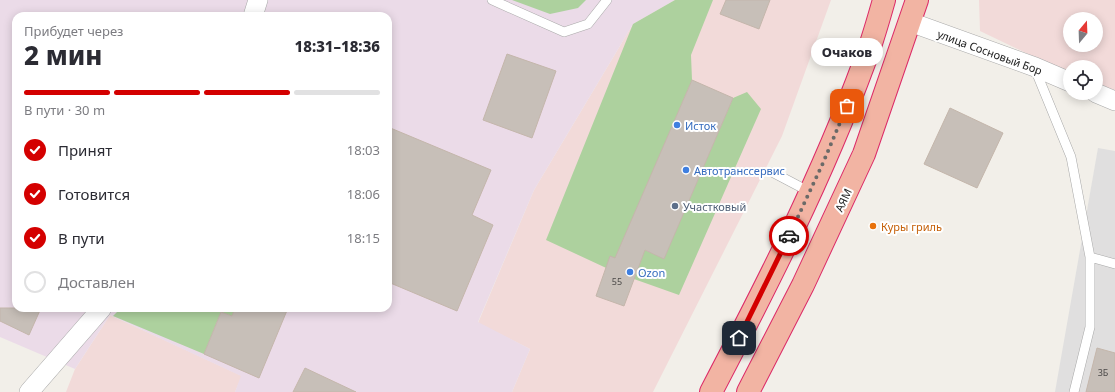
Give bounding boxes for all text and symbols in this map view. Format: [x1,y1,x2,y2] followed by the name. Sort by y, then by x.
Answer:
[1063,12,1103,52] north arrow
[1063,12,1103,100] map controls
[24,22,123,40] text: Прибудет через
[935,26,1045,78] street label: улица Сосновый Бор
[295,36,380,56] text: 18:31–18:36
[24,37,102,73] text: 2 мин
[811,38,883,66] callout: Очаков
[822,43,872,61] text: Очаков
[1063,60,1103,100] button: locate
[830,89,864,123] pin
[836,95,858,117] icon: bag
[24,101,105,119] text: В пути · 30 m
[685,118,716,133] place label: Исток
[672,120,682,130] marker: Исток
[24,139,46,161] icon: check
[58,140,112,160] text: Принят
[347,141,380,159] text: 18:03
[694,163,785,178] place label: Автотранссервис
[681,165,691,175] marker: Автотранссервис
[24,183,46,205] icon: check
[58,184,130,204] text: Готовится
[347,185,380,203] text: 18:06
[831,186,855,214] street label: АЯМ
[683,199,746,214] place label: Участковый
[670,201,680,211] marker: Участковый
[769,216,809,256] courier
[881,219,942,234] place label: Куры гриль
[868,221,878,231] marker: Куры гриль
[778,225,800,247] icon: car
[24,227,46,249] icon: check
[58,228,105,248] text: В пути
[347,229,380,247] text: 18:15
[638,265,665,280] place label: Ozon
[625,267,635,277] marker: Ozon
[58,272,135,292] text: Доставлен
[612,275,622,288] house number: 55
[722,321,756,355] pin
[728,327,750,349] icon: home
[1098,366,1109,379] house number: 3Б

